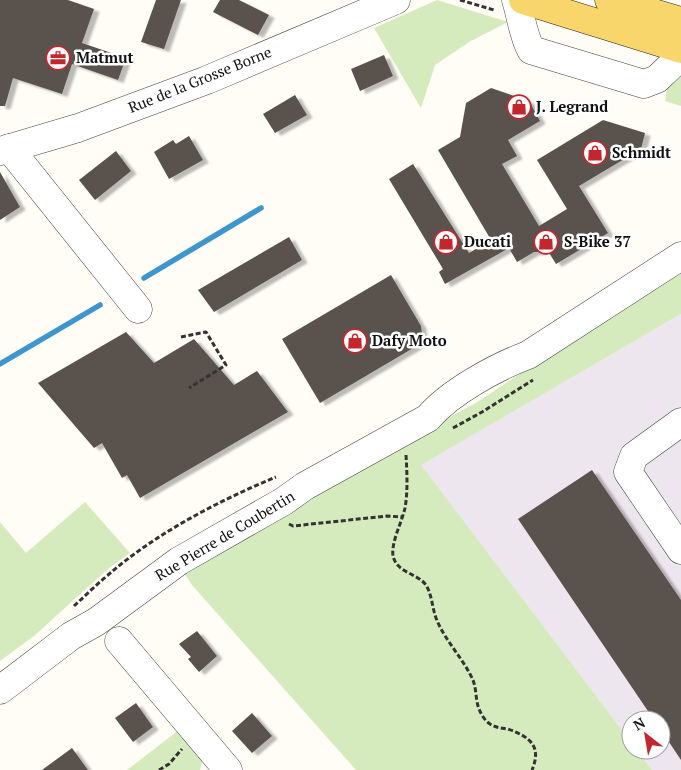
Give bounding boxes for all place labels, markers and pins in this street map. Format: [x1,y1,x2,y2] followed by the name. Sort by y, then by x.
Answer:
[45,45,71,71] office icon: Matmut
[76,47,133,67] place label: Matmut
[506,94,532,120] shop icon: J. Legrand
[536,96,608,116] place label: J. Legrand
[582,140,608,166] shop icon: Schmidt
[612,142,671,162] place label: Schmidt
[433,229,459,255] shop icon: Ducati
[533,229,559,255] shop icon: S-Bike 37
[464,231,511,251] place label: Ducati
[564,231,631,251] place label: S-Bike 37
[342,328,368,354] shop icon: Dafy Moto
[372,330,447,350] place label: Dafy Moto

